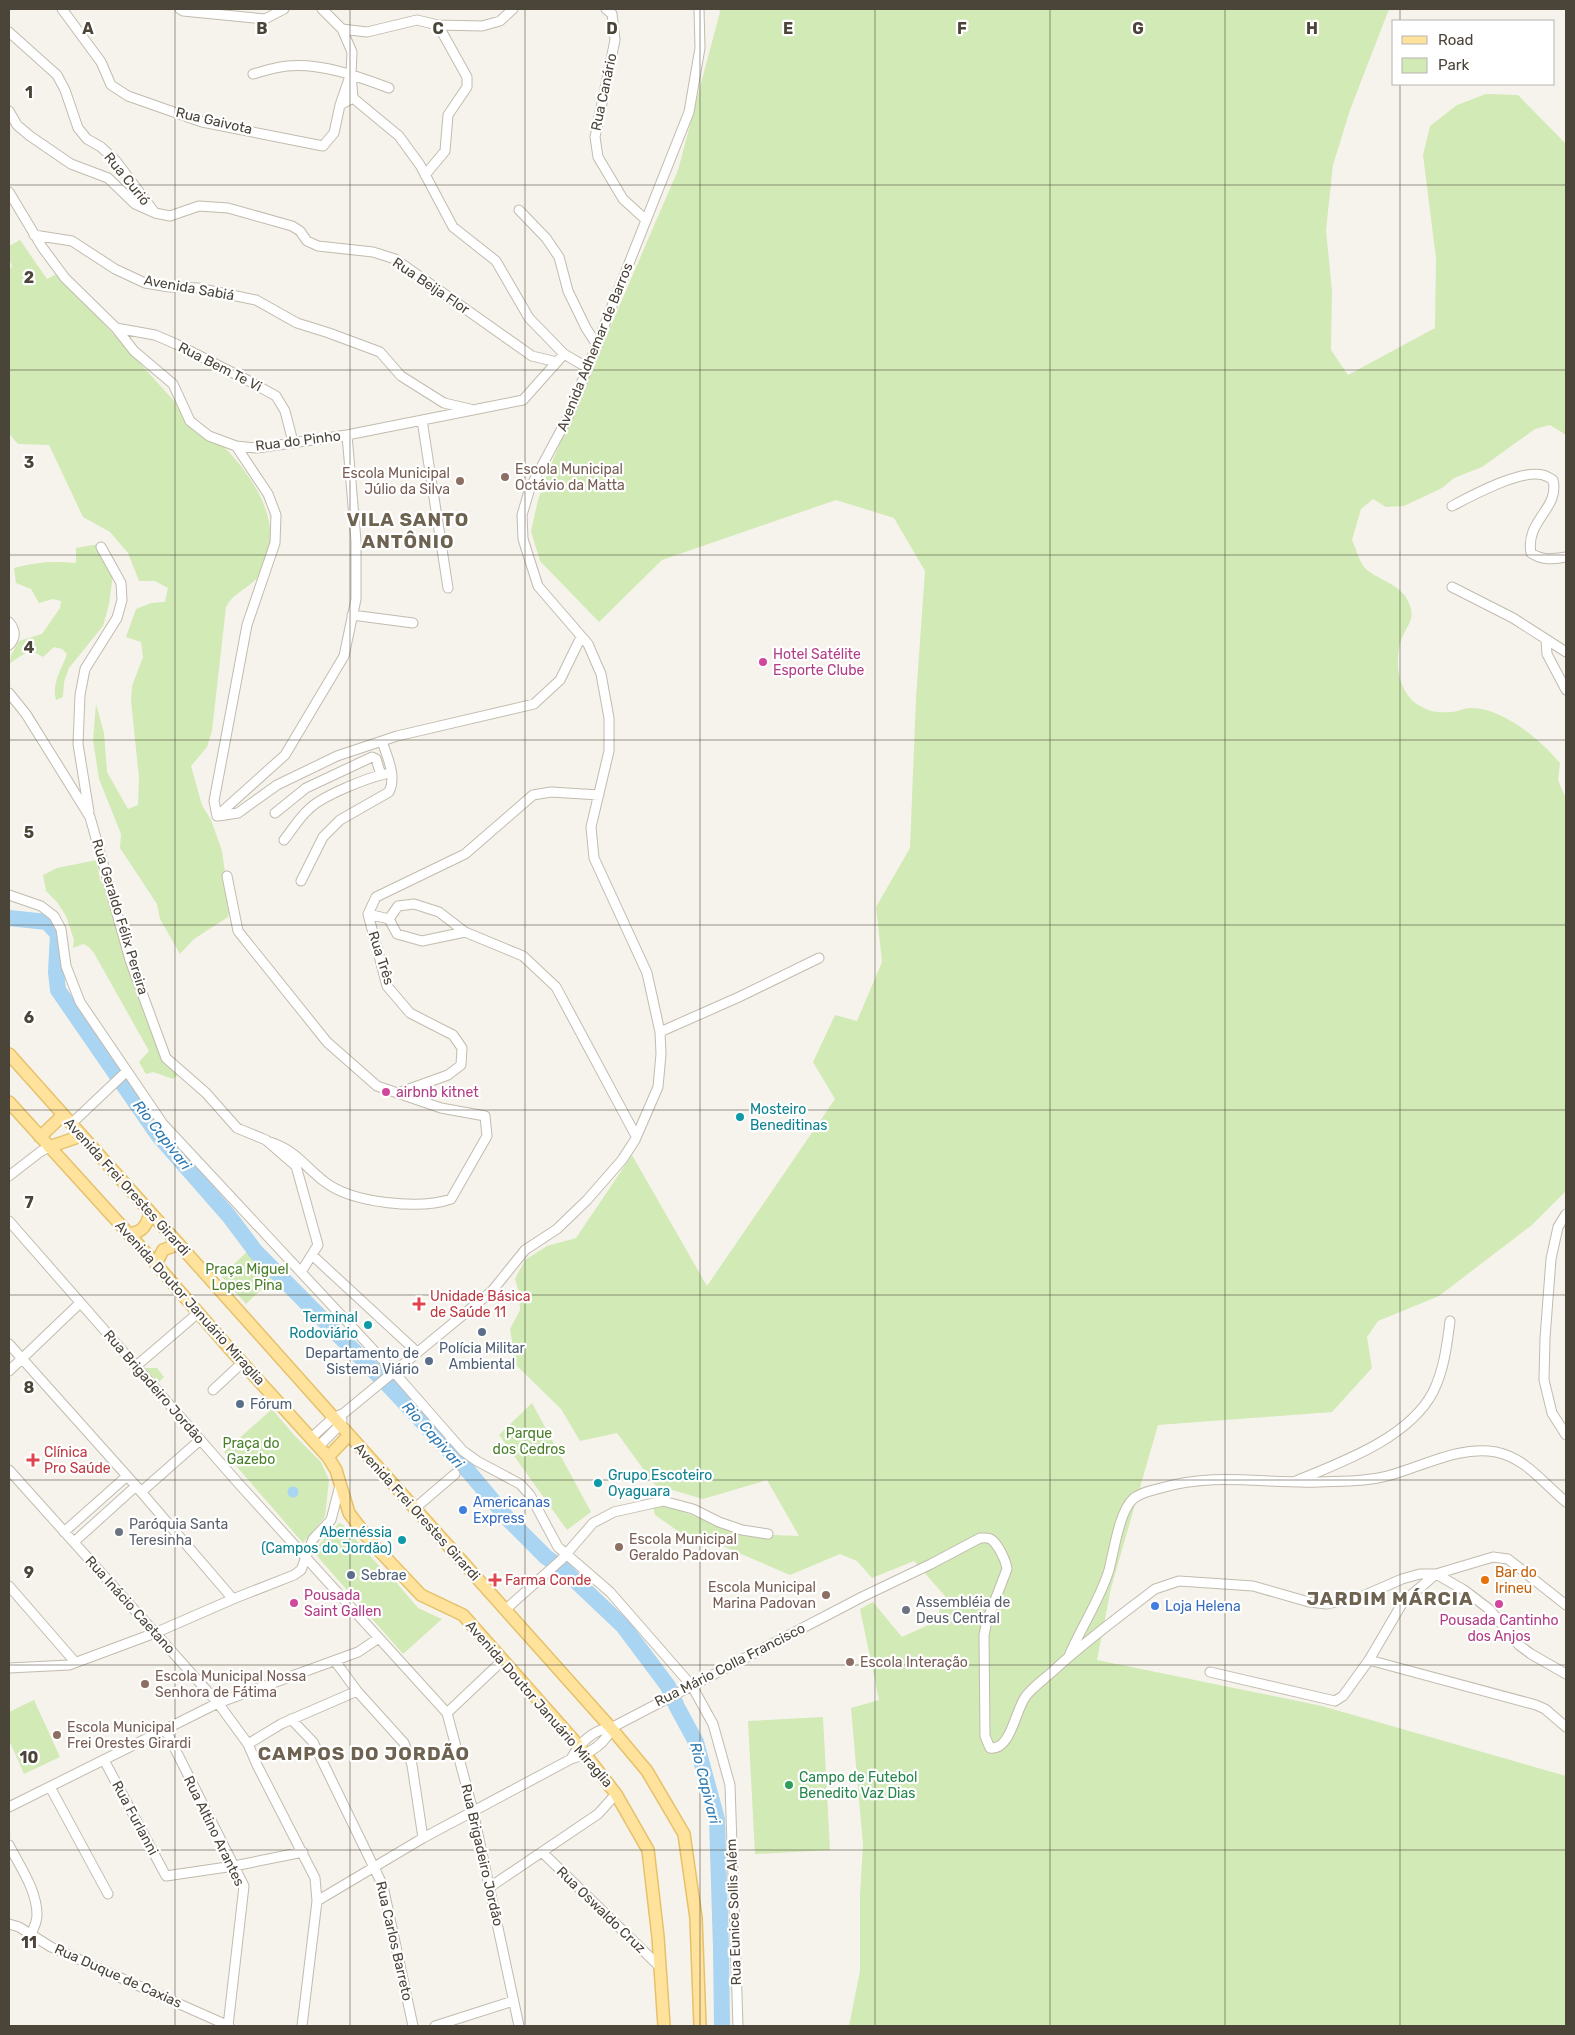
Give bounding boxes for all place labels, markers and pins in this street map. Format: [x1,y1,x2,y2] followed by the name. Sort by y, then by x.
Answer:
[515,461,625,494] place label: Escola Municipal Octávio da Matta
[342,465,450,498] place label: Escola Municipal Júlio da Silva
[499,471,511,483] marker: Escola Municipal Octávio da Matta
[454,475,466,487] marker: Escola Municipal Júlio da Silva
[773,646,865,679] place label: Hotel Satélite Esporte Clube
[757,656,769,668] marker: Hotel Satélite Esporte Clube
[396,1084,479,1101] place label: airbnb kitnet
[380,1086,392,1098] marker: airbnb kitnet
[750,1101,827,1134] place label: Mosteiro Beneditinas
[734,1111,746,1123] marker: Mosteiro Beneditinas
[430,1288,530,1321] place label: Unidade Básica de Saúde 11
[412,1297,426,1311] marker: Unidade Básica de Saúde 11
[289,1309,358,1342] place label: Terminal Rodoviário
[362,1319,374,1331] marker: Terminal Rodoviário
[476,1326,488,1338] marker: Polícia Militar Ambiental
[439,1340,526,1373] place label: Polícia Militar Ambiental
[305,1345,419,1378] place label: Departamento de Sistema Viário
[423,1355,435,1367] marker: Departamento de Sistema Viário
[250,1396,292,1413] place label: Fórum
[234,1398,246,1410] marker: Fórum
[44,1444,111,1477] place label: Clínica Pro Saúde
[26,1453,40,1467] marker: Clínica Pro Saúde
[608,1467,712,1500] place label: Grupo Escoteiro Oyaguara
[592,1477,604,1489] marker: Grupo Escoteiro Oyaguara
[473,1494,550,1527] place label: Americanas Express
[457,1504,469,1516] marker: Americanas Express
[129,1516,228,1549] place label: Paróquia Santa Teresinha
[261,1524,392,1557] place label: Abernéssia (Campos do Jordão)
[113,1526,125,1538] marker: Paróquia Santa Teresinha
[629,1531,739,1564] place label: Escola Municipal Geraldo Padovan
[396,1534,408,1546] marker: Abernéssia (Campos do Jordão)
[613,1541,625,1553] marker: Escola Municipal Geraldo Padovan
[1495,1564,1537,1597] place label: Bar do Irineu
[361,1567,407,1584] place label: Sebrae
[345,1569,357,1581] marker: Sebrae
[505,1572,592,1589] place label: Farma Conde
[489,1574,501,1586] marker: Farma Conde
[1479,1574,1491,1586] marker: Bar do Irineu
[708,1579,816,1612] place label: Escola Municipal Marina Padovan
[304,1587,382,1620] place label: Pousada Saint Gallen
[820,1589,832,1601] marker: Escola Municipal Marina Padovan
[916,1594,1010,1627] place label: Assembléia de Deus Central
[288,1597,300,1609] marker: Pousada Saint Gallen
[1165,1598,1241,1615] place label: Loja Helena
[1493,1598,1505,1610] marker: Pousada Cantinho dos Anjos
[1149,1600,1161,1612] marker: Loja Helena
[900,1604,912,1616] marker: Assembléia de Deus Central
[1439,1612,1559,1645] place label: Pousada Cantinho dos Anjos
[860,1654,968,1671] place label: Escola Interação
[844,1656,856,1668] marker: Escola Interação
[155,1668,306,1701] place label: Escola Municipal Nossa Senhora de Fátima
[139,1678,151,1690] marker: Escola Municipal Nossa Senhora de Fátima
[67,1719,191,1752] place label: Escola Municipal Frei Orestes Girardi
[51,1729,63,1741] marker: Escola Municipal Frei Orestes Girardi
[799,1769,917,1802] place label: Campo de Futebol Benedito Vaz Dias
[783,1779,795,1791] marker: Campo de Futebol Benedito Vaz Dias

